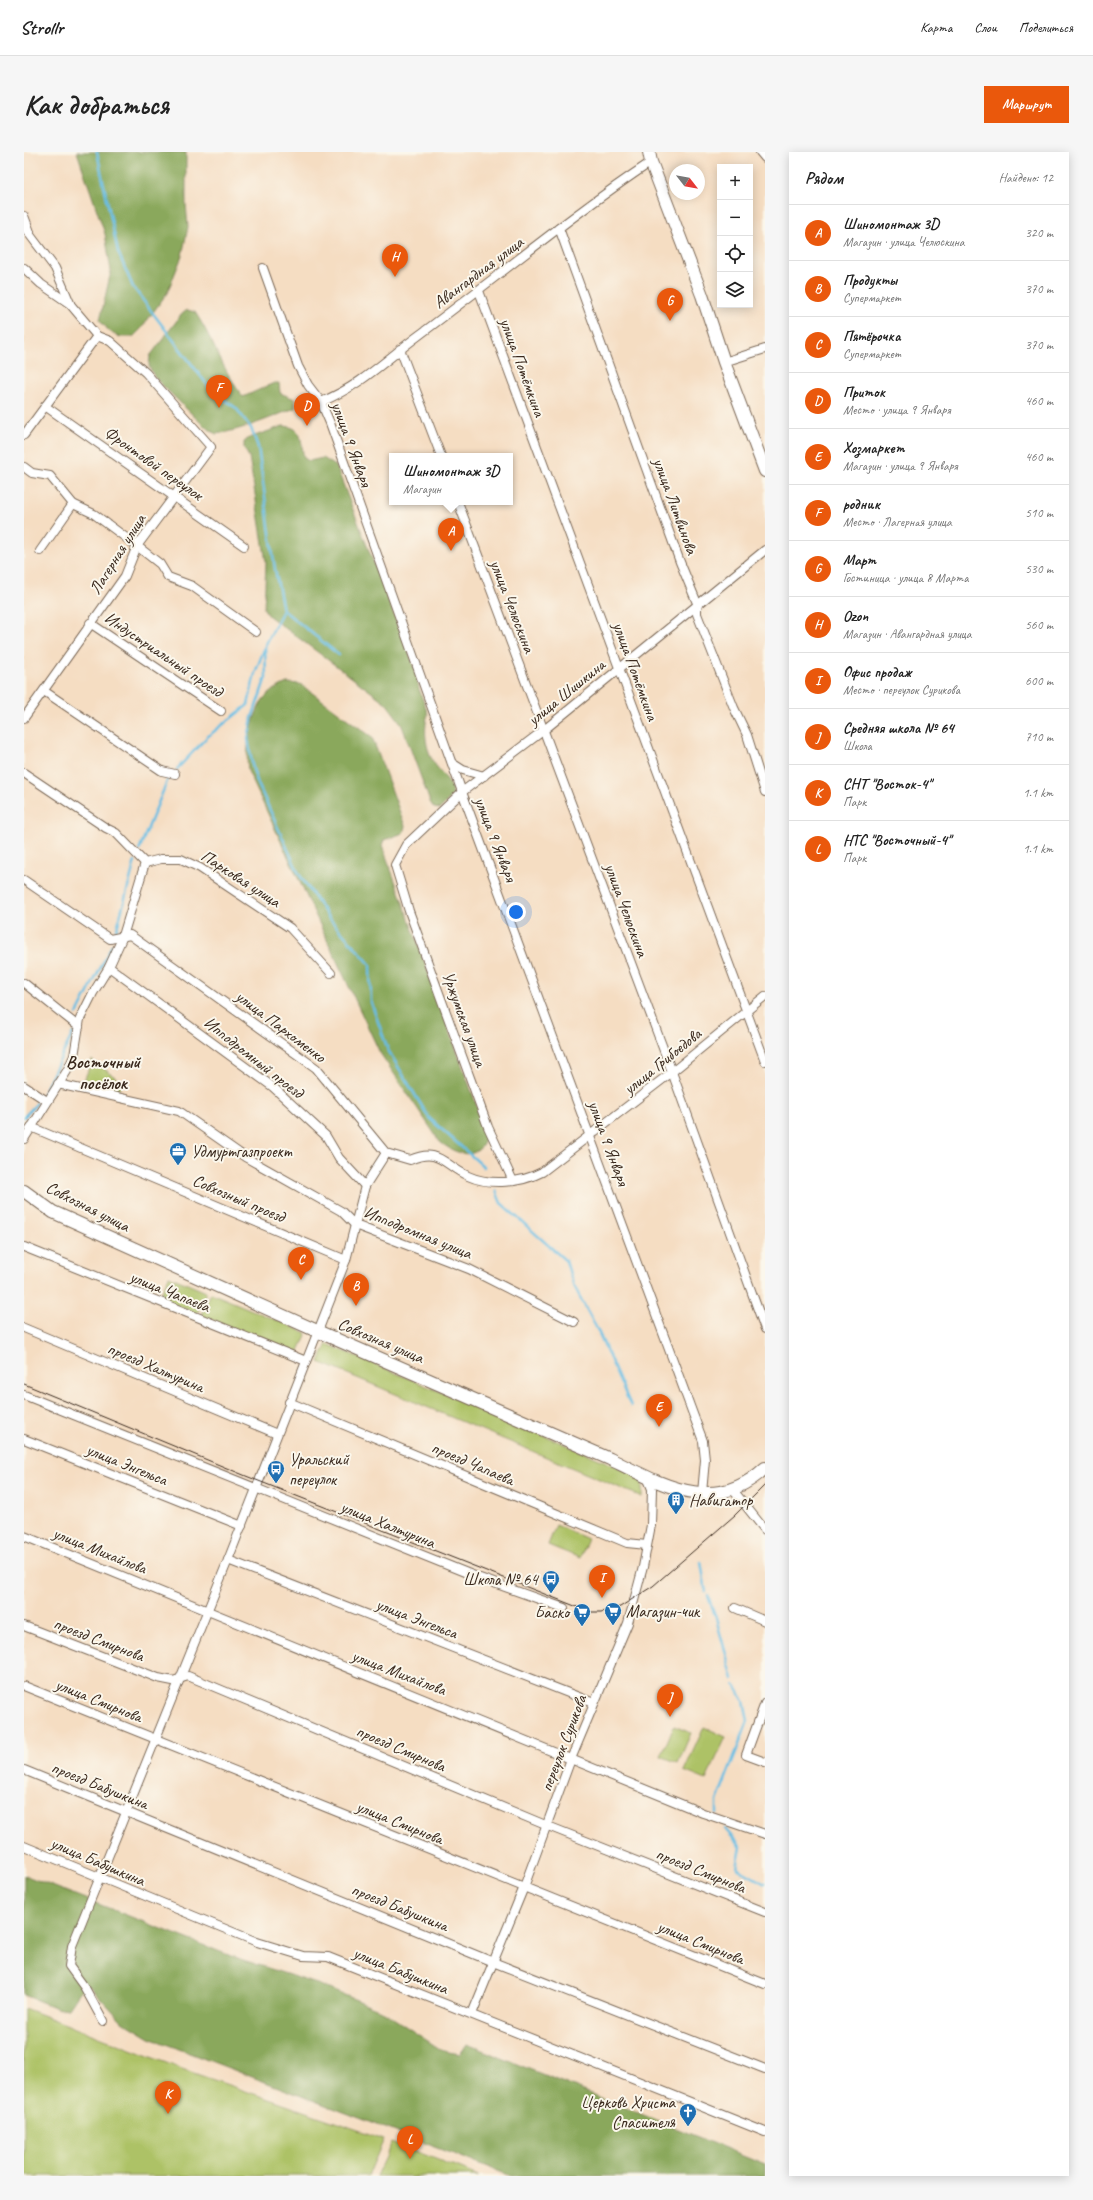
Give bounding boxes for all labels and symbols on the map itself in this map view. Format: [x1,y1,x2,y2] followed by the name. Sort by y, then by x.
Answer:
[669,164,705,200] north arrow
[429,231,529,313] street label: Авангардная улица
[382,244,408,277] pin: H
[657,288,683,321] pin: G
[495,314,550,420] street label: улица Потёмкина
[206,375,232,408] pin: F
[294,393,320,426] pin: D
[326,398,377,491] street label: улица 9 Января
[100,422,208,506] street label: Фронтовой переулок
[648,454,703,559] street label: улица Литвинова
[85,509,151,598] street label: Лагерная улица
[438,518,464,551] pin: A
[485,556,540,657] street label: улица Челюскина
[101,607,229,703] street label: Индустриальный проезд
[608,618,663,724] street label: улица Потёмкина
[523,653,611,731] street label: улица Шишкина
[469,793,522,886] street label: улица 9 Января
[197,845,286,913] street label: Парковая улица
[600,860,654,961] street label: улица Челюскина
[506,902,526,922] your location
[438,969,492,1071] street label: Уржумская улица
[231,985,331,1068] street label: улица Пархоменко
[200,1012,309,1104] street label: Ипподромный проезд
[618,1023,706,1100] street label: улица Грибоедова
[66,1051,141,1094] district label: Восточный посёлок
[583,1097,634,1190] street label: улица 9 Января
[168,1141,188,1166] office icon: Удмуртгазпроект
[191,1141,293,1162] place label: Удмуртгазпроект
[190,1170,290,1228] street label: Совхозный проезд
[42,1176,134,1237] street label: Совхозная улица
[361,1201,476,1264] street label: Ипподромная улица
[288,1247,314,1280] pin: C
[126,1266,214,1318] street label: улица Чапаева
[343,1273,369,1306] pin: B
[335,1313,428,1369] street label: Совхозная улица
[104,1338,209,1398] street label: проезд Халтурина
[646,1394,672,1427] pin: E
[428,1437,519,1491] street label: проезд Чапаева
[82,1438,171,1491] street label: улица Энгельса
[289,1449,350,1490] place label: Уральский переулок
[266,1459,286,1484] bus stop icon: Уральский переулок
[666,1490,686,1515] building icon: Навигатор
[689,1490,754,1511] place label: Навигатор
[337,1496,440,1554] street label: улица Халтурина
[49,1522,151,1579] street label: улица Михайлова
[589,1565,615,1598] pin: I
[463,1569,540,1590] place label: Школа № 64
[541,1569,561,1594] bus stop icon: Школа № 64
[372,1593,462,1644] street label: улица Энгельса
[603,1601,623,1626] supermarket icon: Магазин-чик
[626,1601,701,1623] place label: Магазин-чик
[535,1602,571,1623] place label: Баско
[572,1602,592,1627] supermarket icon: Баско
[51,1613,148,1667] street label: проезд Смирнова
[348,1645,450,1700] street label: улица Михайлова
[52,1673,147,1728] street label: улица Смирнова
[657,1684,683,1717] pin: J
[536,1691,592,1794] street label: переулок Сурикова
[353,1720,450,1777] street label: проезд Смирнова
[48,1757,153,1815] street label: проезд Бабушкина
[353,1795,448,1850] street label: улица Смирнова
[47,1832,150,1891] street label: улица Бабушкина
[653,1843,750,1898] street label: проезд Смирнова
[348,1879,453,1937] street label: проезд Бабушкина
[654,1915,749,1970] street label: улица Смирнова
[349,1942,453,2000] street label: улица Бабушкина
[155,2081,181,2114] pin: K
[581,2092,677,2133] place label: Церковь Христа Спасителя
[678,2102,698,2127] church icon: Церковь Христа Спасителя
[397,2126,423,2159] pin: L

